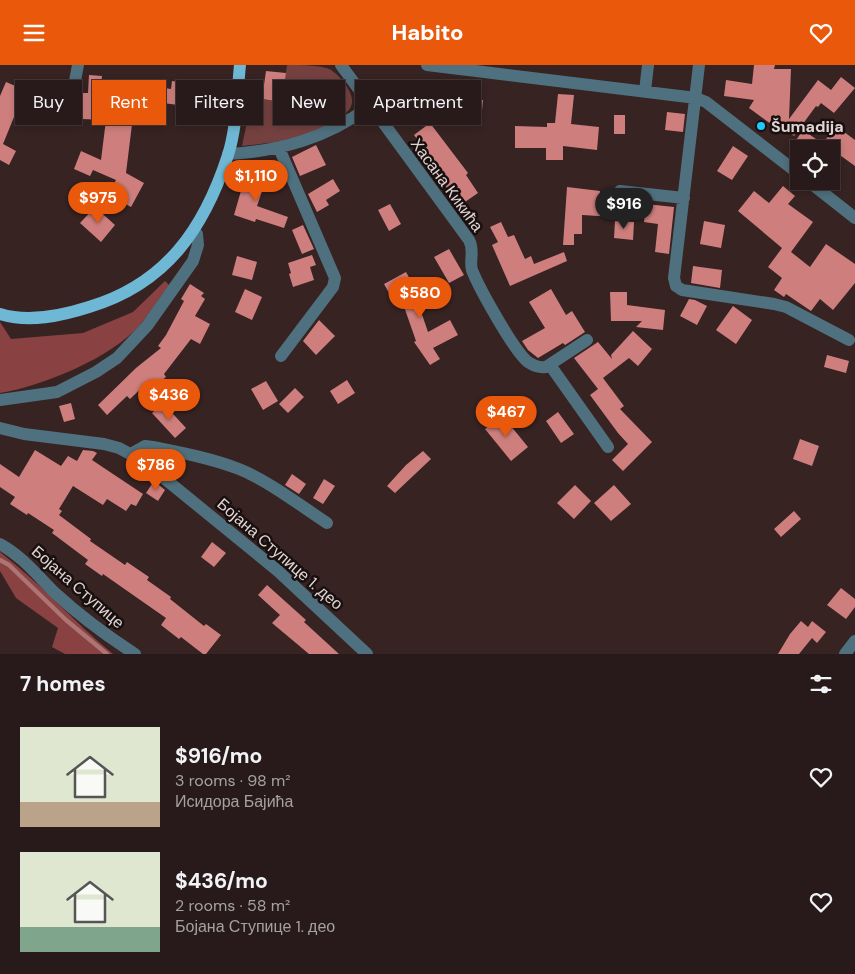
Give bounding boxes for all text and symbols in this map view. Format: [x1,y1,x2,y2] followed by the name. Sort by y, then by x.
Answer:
[391,18,464,47] text: Habito
[20,19,48,47] icon: menu
[807,19,835,47] icon: heart
[15,80,82,125] chip: Buy
[92,80,166,125] chip: Rent
[176,80,263,125] chip: Filters
[273,80,345,125] chip: New
[355,80,481,125] chip: Apartment
[771,116,844,137] place label: Šumadija
[755,120,767,132] marker: Šumadija
[406,134,488,236] street label: Хасана Кикића
[790,140,840,190] map controls
[790,140,840,190] button: locate
[215,159,297,202] pin: $1,110
[235,165,277,186] text: $1,110
[68,181,128,224] pin: $975
[79,187,117,208] text: $975
[594,187,654,230] pin: $916
[606,193,642,214] text: $916
[390,277,450,319] pin: $580
[399,282,441,303] text: $580
[139,379,199,421] pin: $436
[149,384,189,405] text: $436
[476,395,536,438] pin: $467
[487,401,525,422] text: $467
[126,449,186,491] pin: $786
[137,454,175,475] text: $786
[213,494,347,615] street label: Бојана Ступице 1. део
[27,541,129,633] street label: Бојана Ступице
[20,670,106,698] text: 7 homes
[807,670,835,698] icon: filters
[175,742,262,770] text: $916/mo
[60,747,120,807] icon: home
[807,763,835,791] icon: heart
[175,770,291,791] text: 3 rooms · 98 m²
[175,791,293,812] text: Исидора Бајића
[175,867,268,895] text: $436/mo
[60,872,120,932] icon: home
[807,888,835,916] icon: heart
[175,895,290,916] text: 2 rooms · 58 m²
[175,916,335,937] text: Бојана Ступице 1. део

